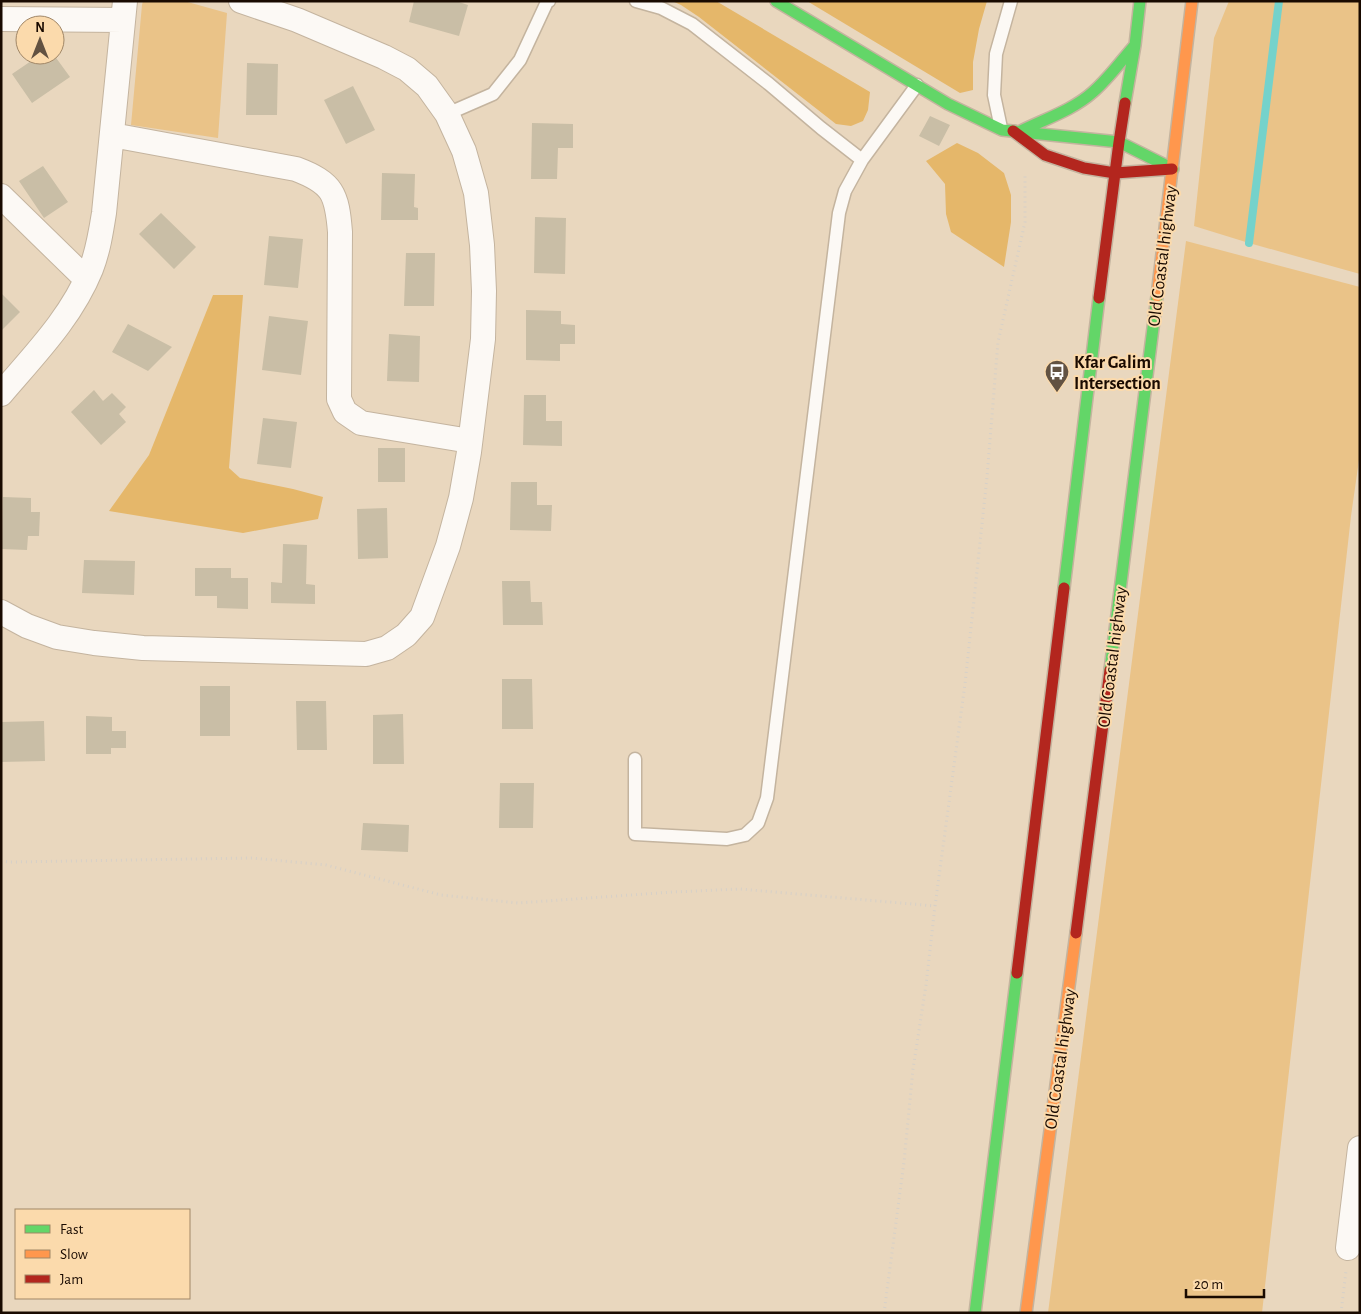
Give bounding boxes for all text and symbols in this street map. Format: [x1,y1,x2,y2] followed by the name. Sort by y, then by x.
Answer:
[15,15,65,65] north arrow
[35,21,45,35] text: N
[1145,184,1181,327] street label: Old Coastal highway
[1074,354,1161,393] place label: Kfar Galim Intersection
[1044,359,1070,393] bus stop icon: Kfar Galim Intersection
[1095,585,1131,728] street label: Old Coastal highway
[1042,987,1080,1130] street label: Old Coastal highway
[15,1209,190,1299] legend
[60,1222,84,1237] text: Fast
[60,1247,88,1262] text: Slow
[1186,1266,1264,1298] scale bar
[60,1272,83,1287] text: Jam
[1194,1277,1223,1292] text: 20 m

